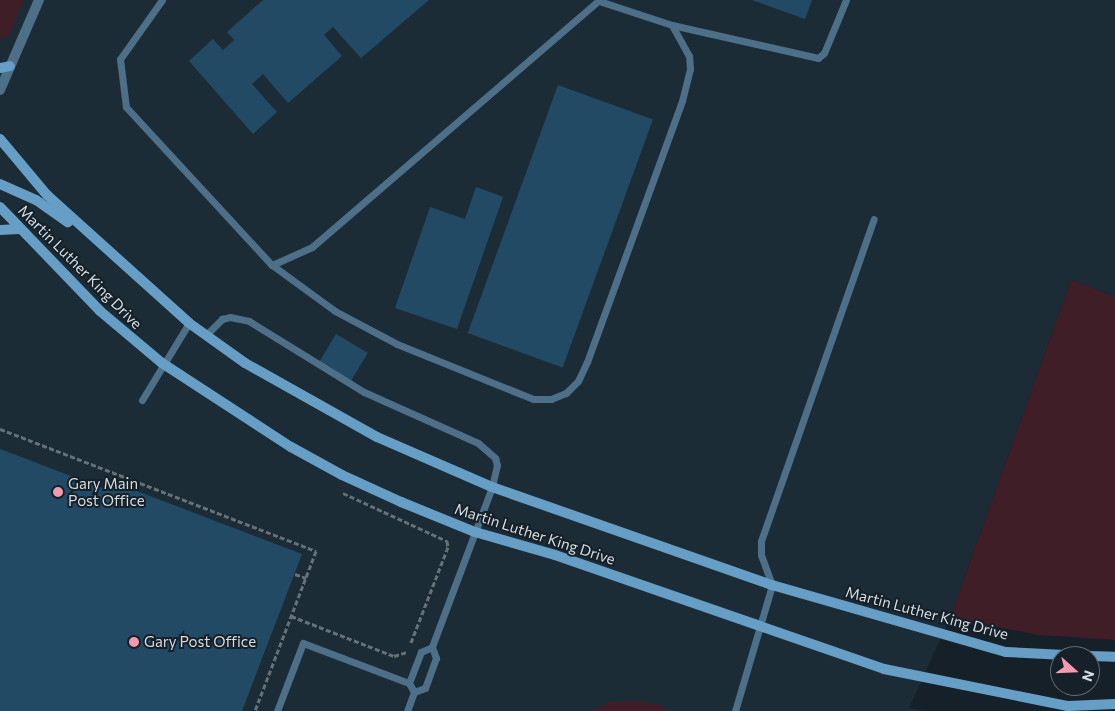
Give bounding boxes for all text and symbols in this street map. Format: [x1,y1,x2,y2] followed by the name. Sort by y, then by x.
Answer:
[14,201,146,333] street label: Martin Luther King Drive
[68,474,145,509] place label: Gary Main Post Office
[52,486,64,498] marker: Gary Main Post Office
[452,500,618,568] street label: Martin Luther King Drive
[844,583,1010,643] street label: Martin Luther King Drive
[144,633,256,651] place label: Gary Post Office
[128,636,140,648] marker: Gary Post Office
[1050,646,1100,696] north arrow
[1079,668,1098,684] text: N

